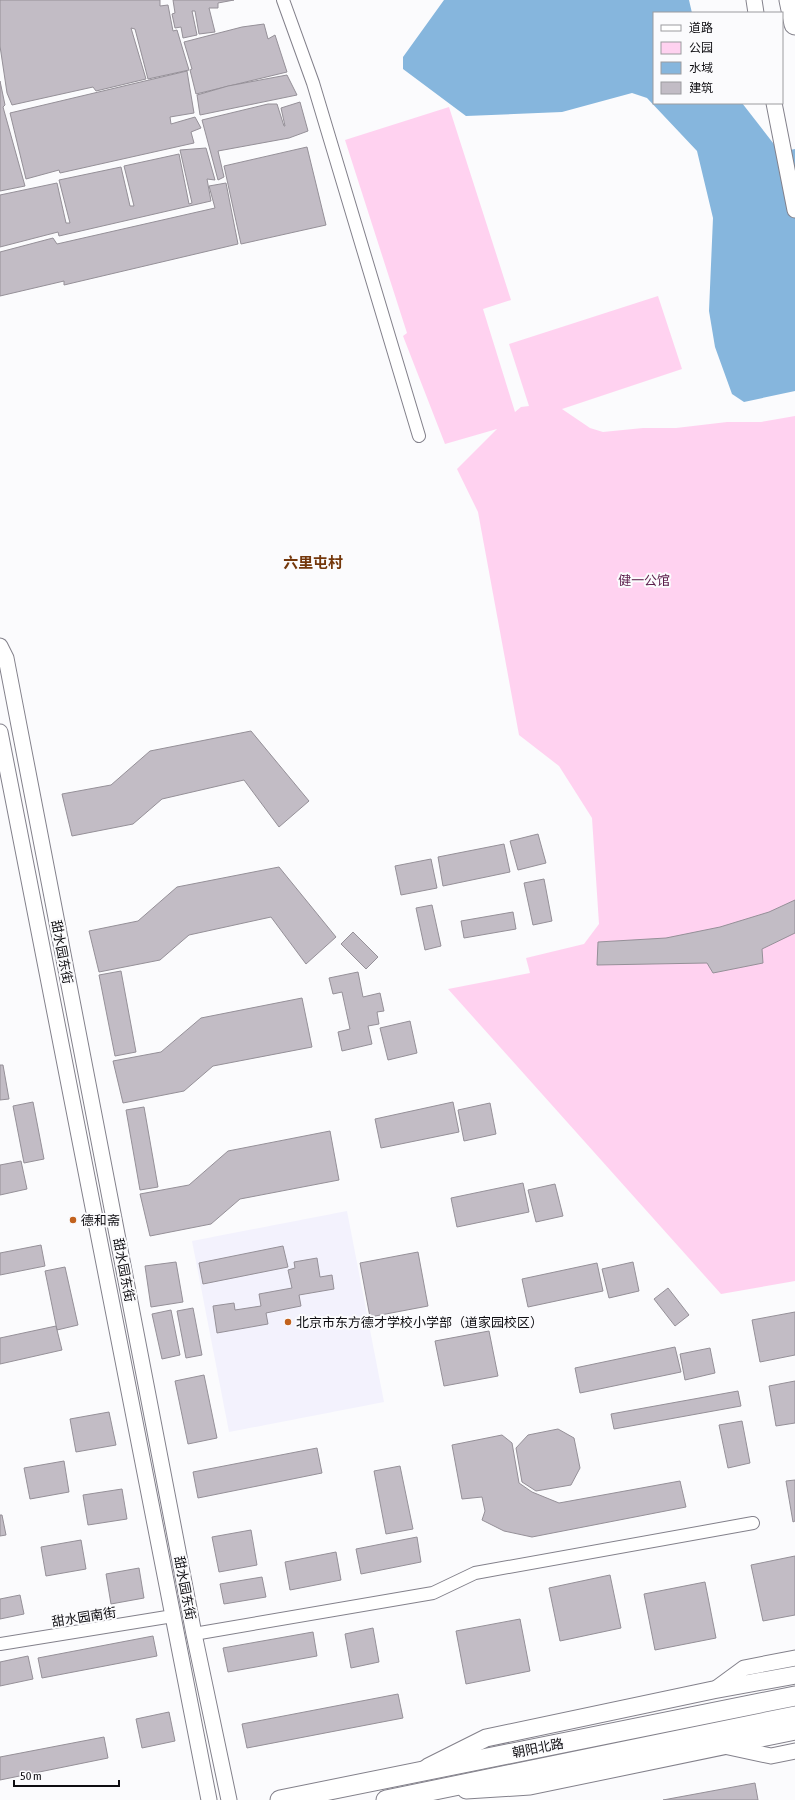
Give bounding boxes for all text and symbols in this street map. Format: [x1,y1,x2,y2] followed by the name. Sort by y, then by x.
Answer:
[653,12,783,104] legend
[689,21,713,35] text: 道路
[689,41,713,55] text: 公园
[689,61,713,75] text: 水域
[689,81,713,95] text: 建筑
[283,554,343,571] district label: 六里屯村
[618,573,670,588] park label: 健一公馆
[48,919,76,985] street label: 甜水园东街
[81,1213,120,1228] place label: 德和斋
[68,1215,78,1225] marker: 德和斋
[110,1237,138,1303] street label: 甜水园东街
[296,1315,543,1330] place label: 北京市东方德才学校小学部（道家园校区）
[283,1317,293,1327] marker: 北京市东方德才学校小学部（道家园校区）
[171,1555,199,1621] street label: 甜水园东街
[51,1605,117,1629] street label: 甜水园南街
[511,1736,565,1760] street label: 朝阳北路
[14,1762,119,1788] scale bar
[20,1769,42,1783] text: 50 m

